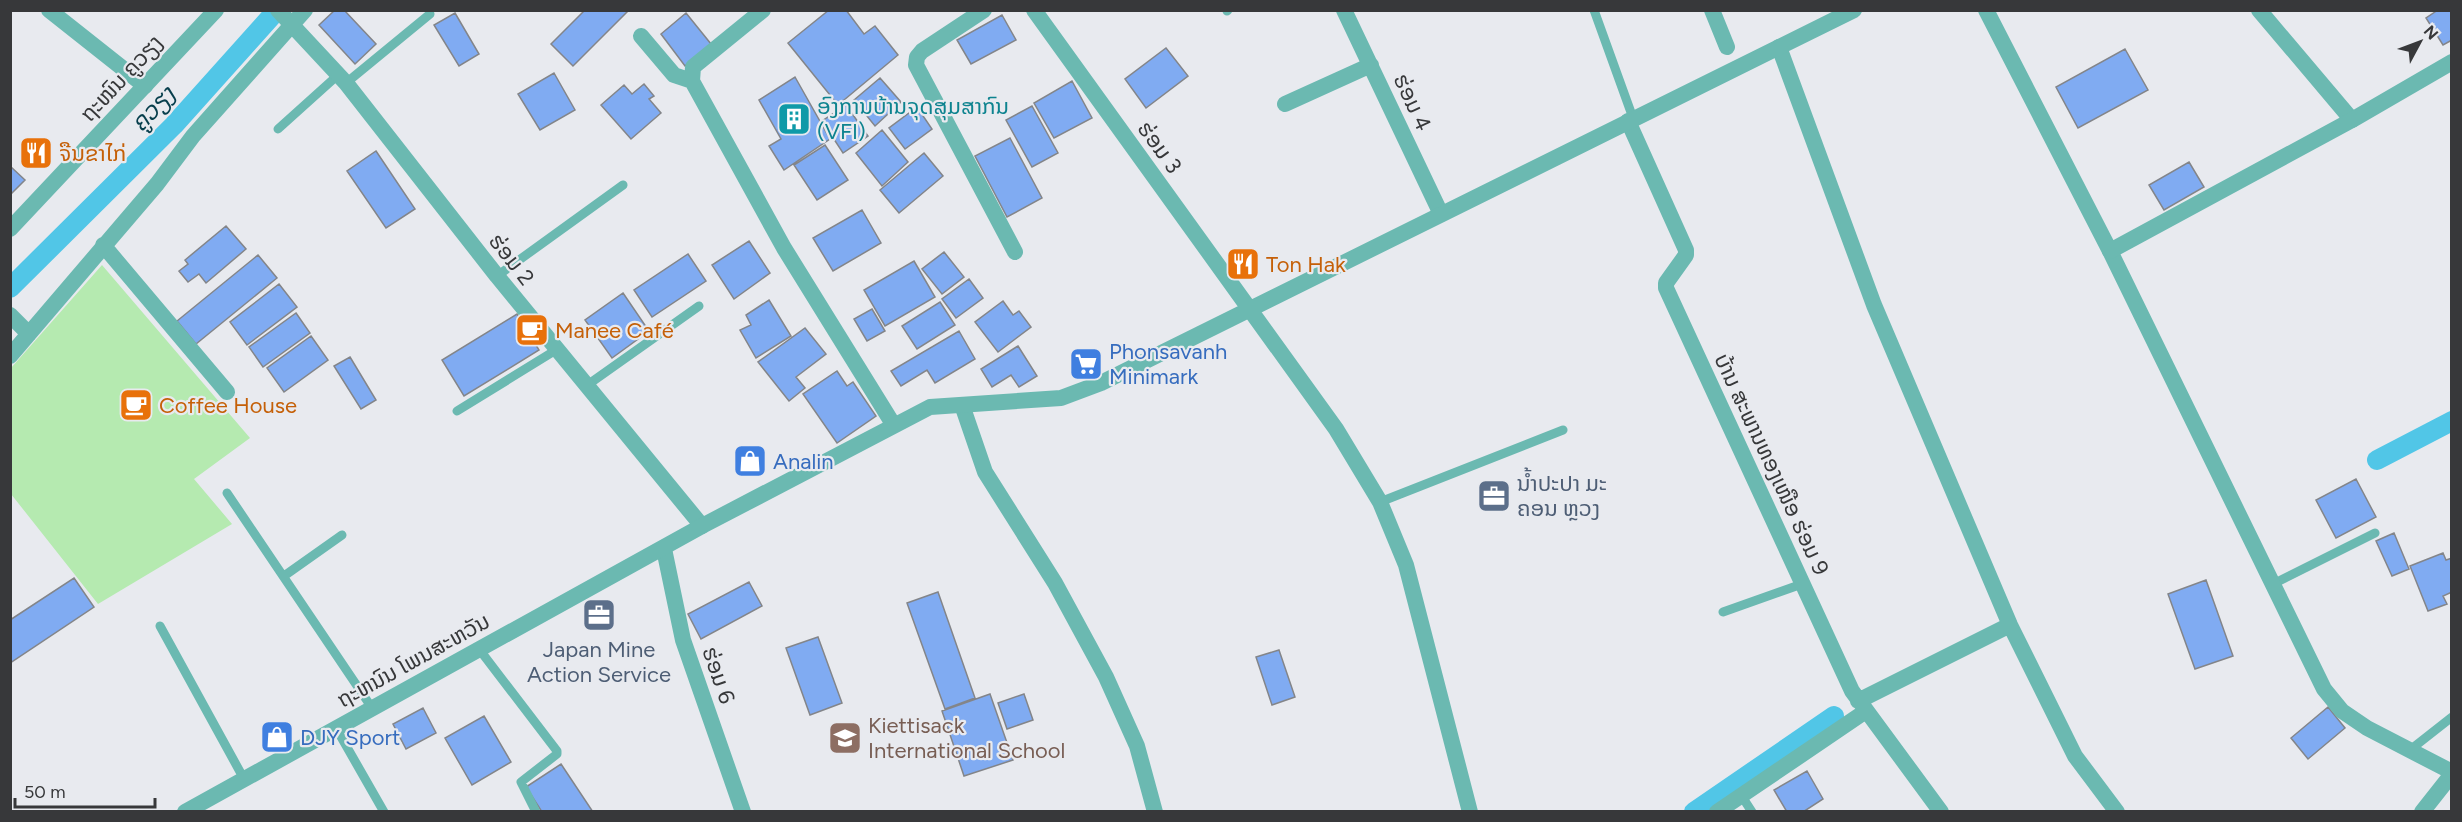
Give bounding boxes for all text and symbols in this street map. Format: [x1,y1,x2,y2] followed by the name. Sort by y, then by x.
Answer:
[2390,12,2450,72] north arrow
[2420,22,2442,43] text: N
[74,29,168,127] street label: ຖະໜົນ ຄູວຽງ
[1388,69,1437,135] street label: ຮ່ອມ 4
[125,80,181,138] water label: ຄູວຽງ
[817,93,1009,145] place label: ອົງການບ້ານຈຸດສຸມສາກົນ (VFI)
[776,101,812,137] building icon: ອົງການບ້ານຈຸດສຸມສາກົນ (VFI)
[1132,116,1188,179] street label: ຮ່ອມ 3
[18,135,54,171] restaurant icon: ຈືນຂາໄກ່
[59,140,126,167] place label: ຈືນຂາໄກ່
[483,228,540,291] street label: ຮ່ອມ 2
[1225,246,1261,282] restaurant icon: Ton Hak
[1266,251,1346,278] place label: Ton Hak
[514,312,550,348] cafe icon: Manee Café
[555,317,674,344] place label: Manee Café
[1109,338,1227,390] place label: Phonsavanh Minimark
[1068,346,1104,382] supermarket icon: Phonsavanh Minimark
[1708,349,1835,579] street label: ບ້ານ ສະພານທອງເໜືອ ຮ່ອມ 9
[118,387,154,423] cafe icon: Coffee House
[159,392,297,419] place label: Coffee House
[732,443,768,479] shop icon: Analin
[773,448,834,475] place label: Analin
[1517,467,1607,522] place label: ນ້ຳປະປາ ມະ ຄອນ ຫຼວງ
[1476,478,1512,514] office icon: ນ້ຳປະປາ ມະ ຄອນ ຫຼວງ
[581,597,617,633] office icon: Japan Mine Action Service
[332,607,494,714] street label: ຖະຫນົນ ໂພນສະຫວັນ
[527,636,671,688] place label: Japan Mine Action Service
[696,643,741,707] street label: ຮ່ອມ 6
[868,712,1065,764] place label: Kiettisack International School
[259,719,295,755] shop icon: DJY Sport
[827,720,863,756] school or university icon: Kiettisack International School
[300,724,400,751] place label: DJY Sport
[15,771,154,809] scale bar
[24,781,66,803] text: 50 m

